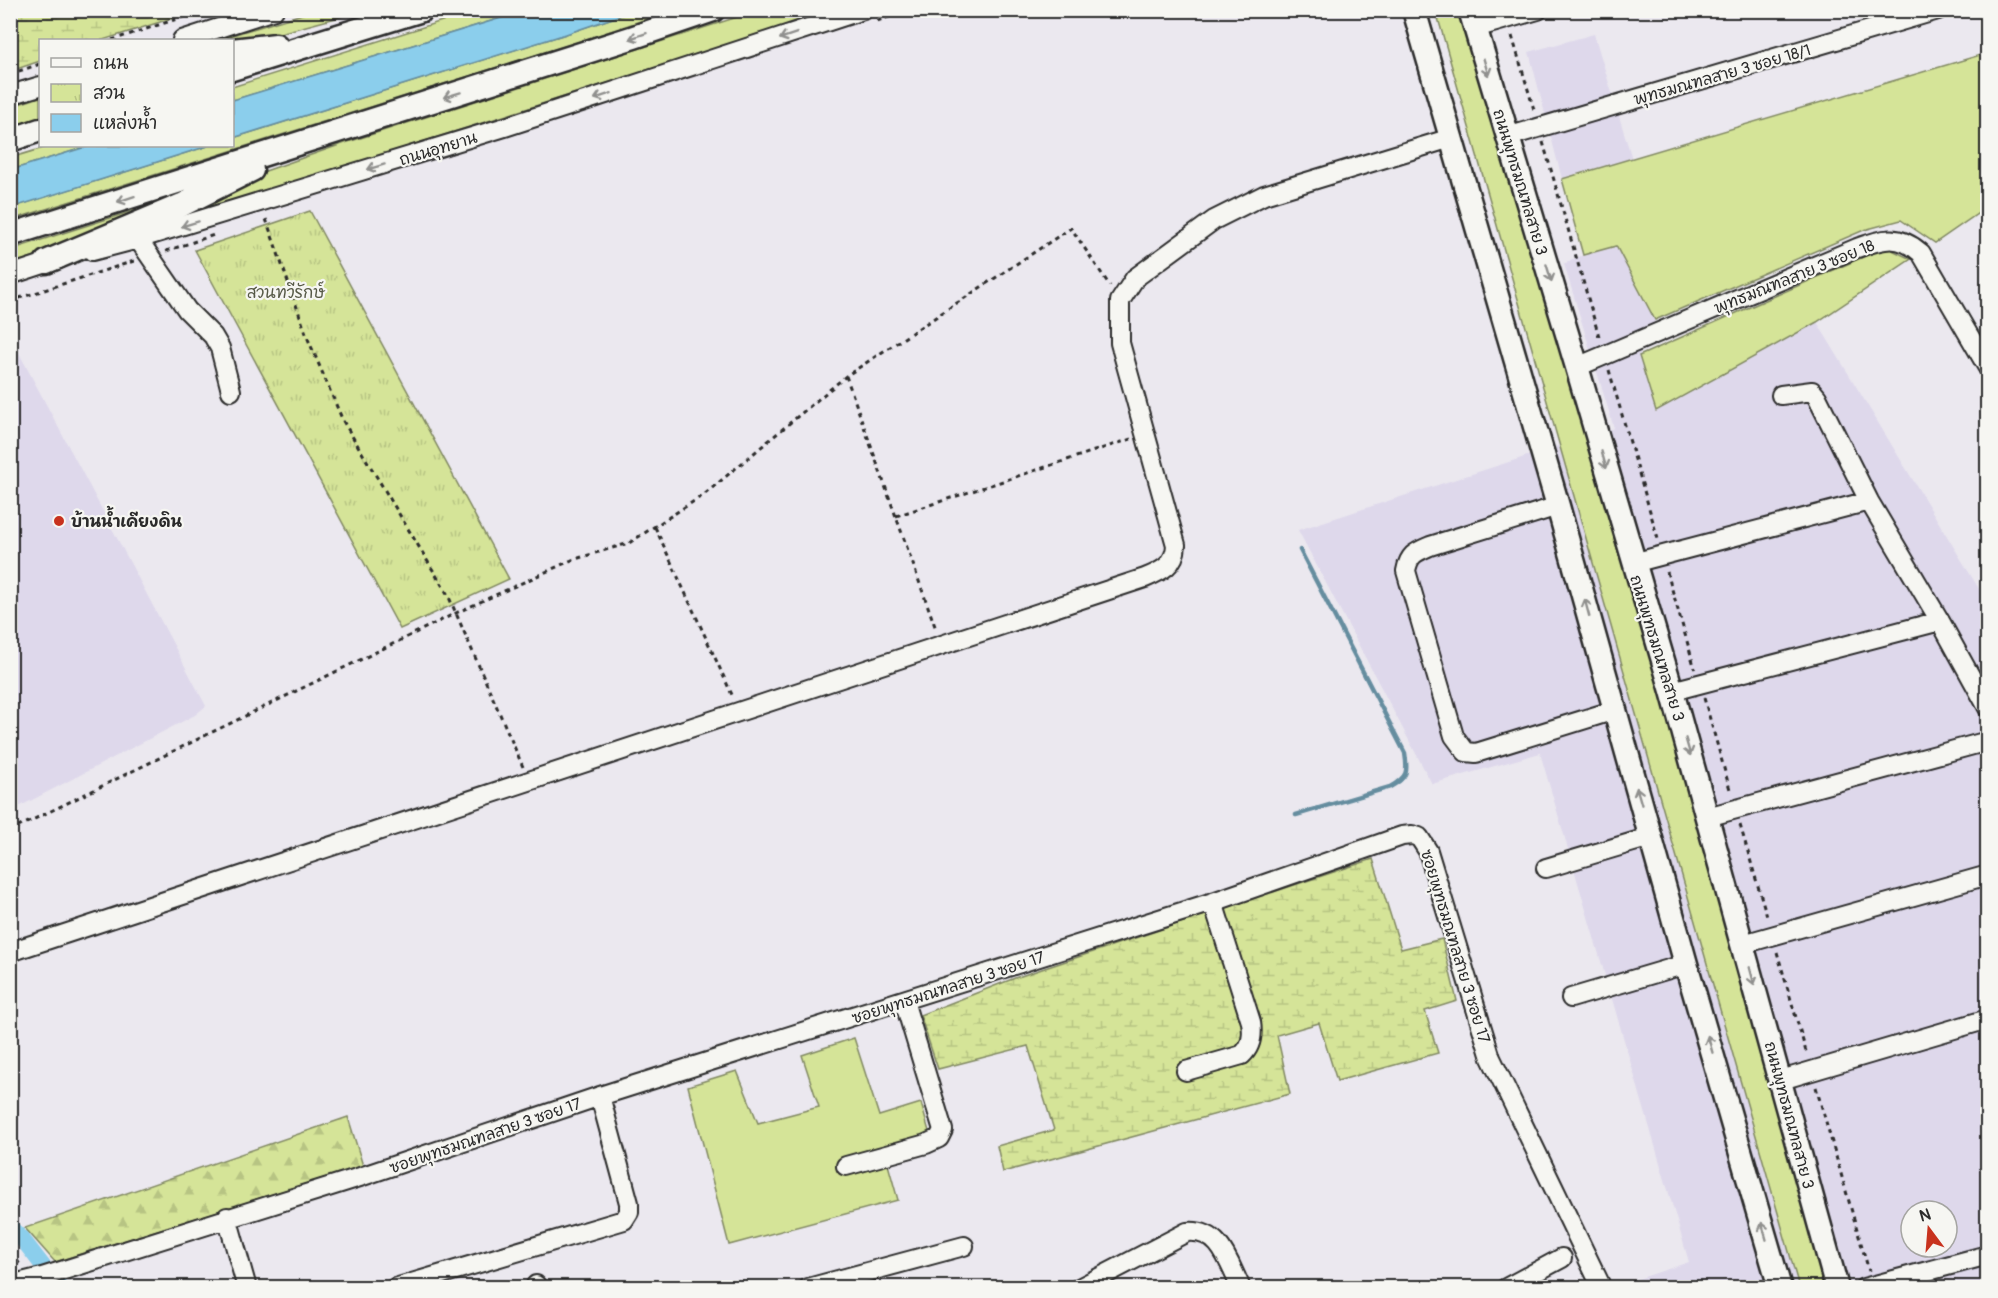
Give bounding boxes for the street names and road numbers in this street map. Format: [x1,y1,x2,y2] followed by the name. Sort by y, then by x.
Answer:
[1631,40,1814,112] street label: พุทธมณฑลสาย 3 ซอย 18/1
[1486,107,1552,259] street label: ถนนพุทธมณฑลสาย 3
[397,128,481,172] street label: ถนนอุทยาน
[1711,236,1878,320] street label: พุทธมณฑลสาย 3 ซอย 18
[1623,573,1689,725] street label: ถนนพุทธมณฑลสาย 3
[1414,847,1494,1047] street label: ซอยพุทธมณฑลสาย 3 ซอย 17
[849,947,1048,1030] street label: ซอยพุทธมณฑลสาย 3 ซอย 17
[1758,1039,1818,1192] street label: ถนนพุทธมณฑลสาย 3
[387,1094,585,1180] street label: ซอยพุทธมณฑลสาย 3 ซอย 17

